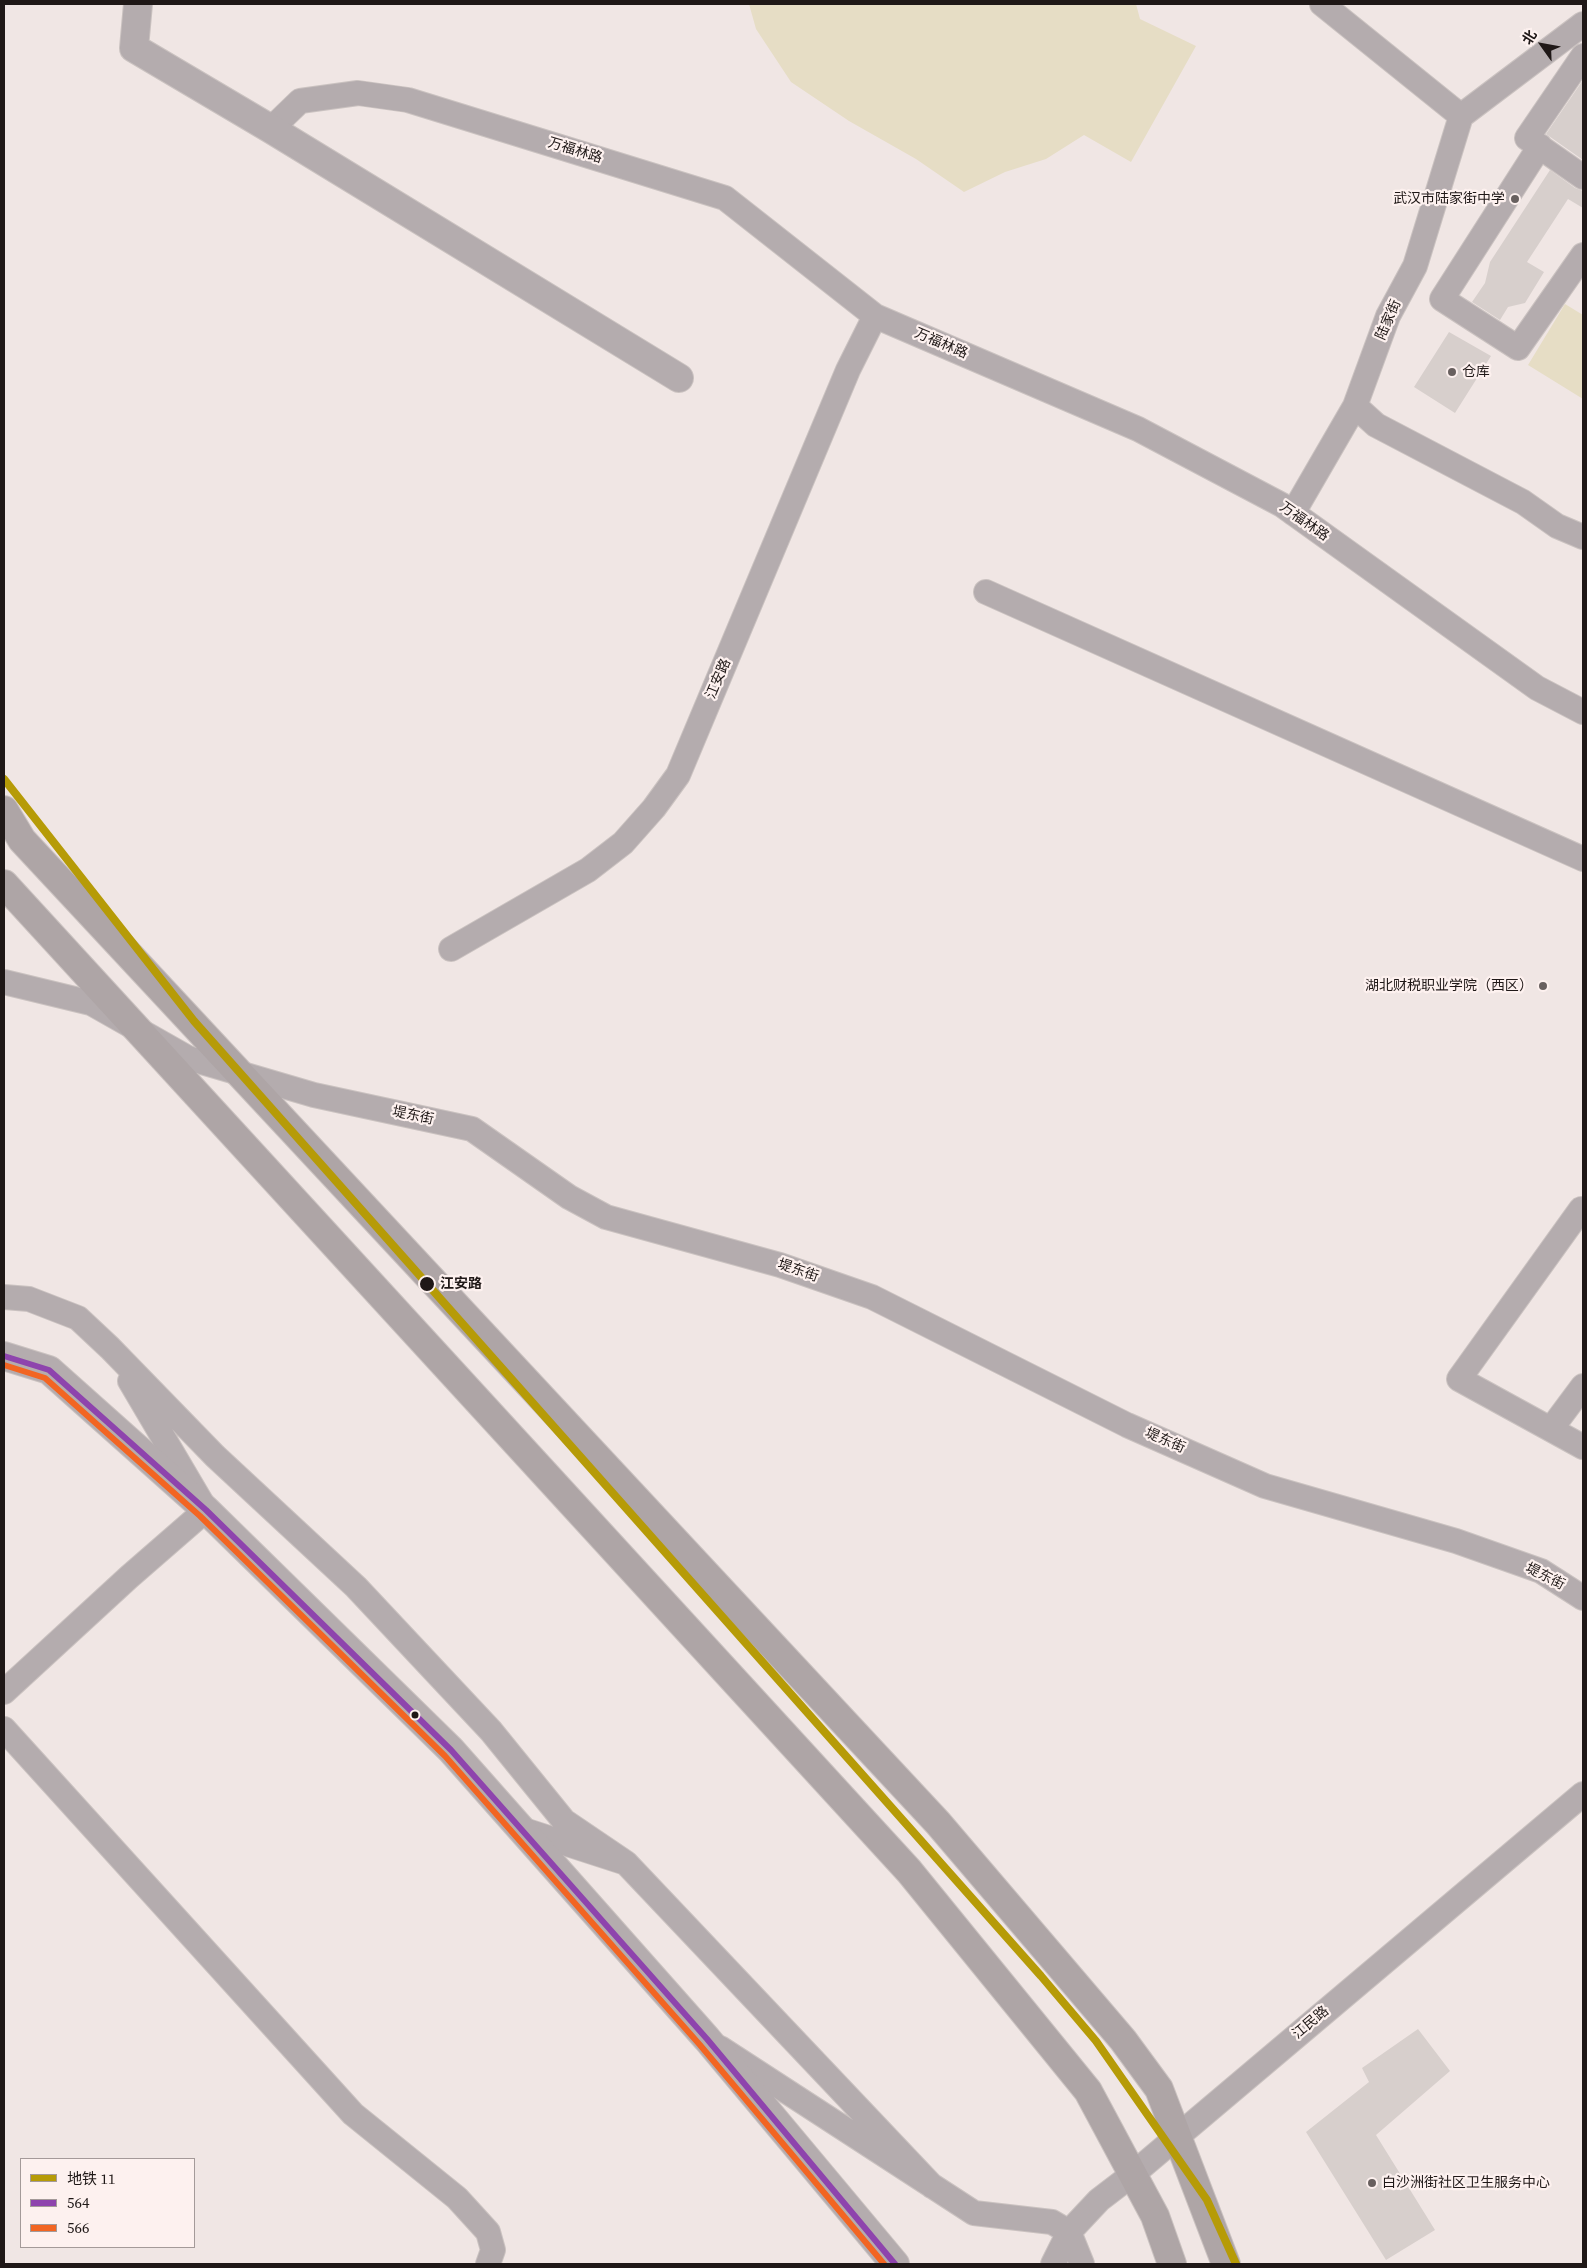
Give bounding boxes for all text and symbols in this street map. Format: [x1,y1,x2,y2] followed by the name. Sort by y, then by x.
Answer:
[1517,20,1567,70] north arrow
[1517,26,1541,48] text: 北
[546,135,604,167] street label: 万福林路
[1393,191,1505,207] place label: 武汉市陆家街中学
[1509,193,1521,205] marker: 武汉市陆家街中学
[1373,297,1405,343] street label: 陆家街
[912,325,970,363] street label: 万福林路
[1462,364,1490,380] place label: 仓库
[1446,366,1458,378] marker: 仓库
[1276,499,1332,545] street label: 万福林路
[703,656,735,702] street label: 江安路
[1365,978,1533,994] place label: 湖北财税职业学院（西区）
[1537,980,1549,992] marker: 湖北财税职业学院（西区）
[391,1103,435,1129] street label: 堤东街
[775,1256,821,1286] street label: 堤东街
[418,1275,436,1293] marker: 江安路
[440,1276,482,1292] place label: 江安路
[1142,1425,1188,1457] street label: 堤东街
[1522,1560,1568,1594] street label: 堤东街
[410,1710,420,1720] unlabelled marker
[1290,2003,1332,2043] street label: 江民路
[20,2158,195,2248] legend
[67,2168,116,2189] text: 地铁 11
[1382,2175,1550,2191] place label: 白沙洲街社区卫生服务中心
[1366,2177,1378,2189] marker: 白沙洲街社区卫生服务中心
[67,2192,90,2213] text: 564
[67,2217,90,2238] text: 566

